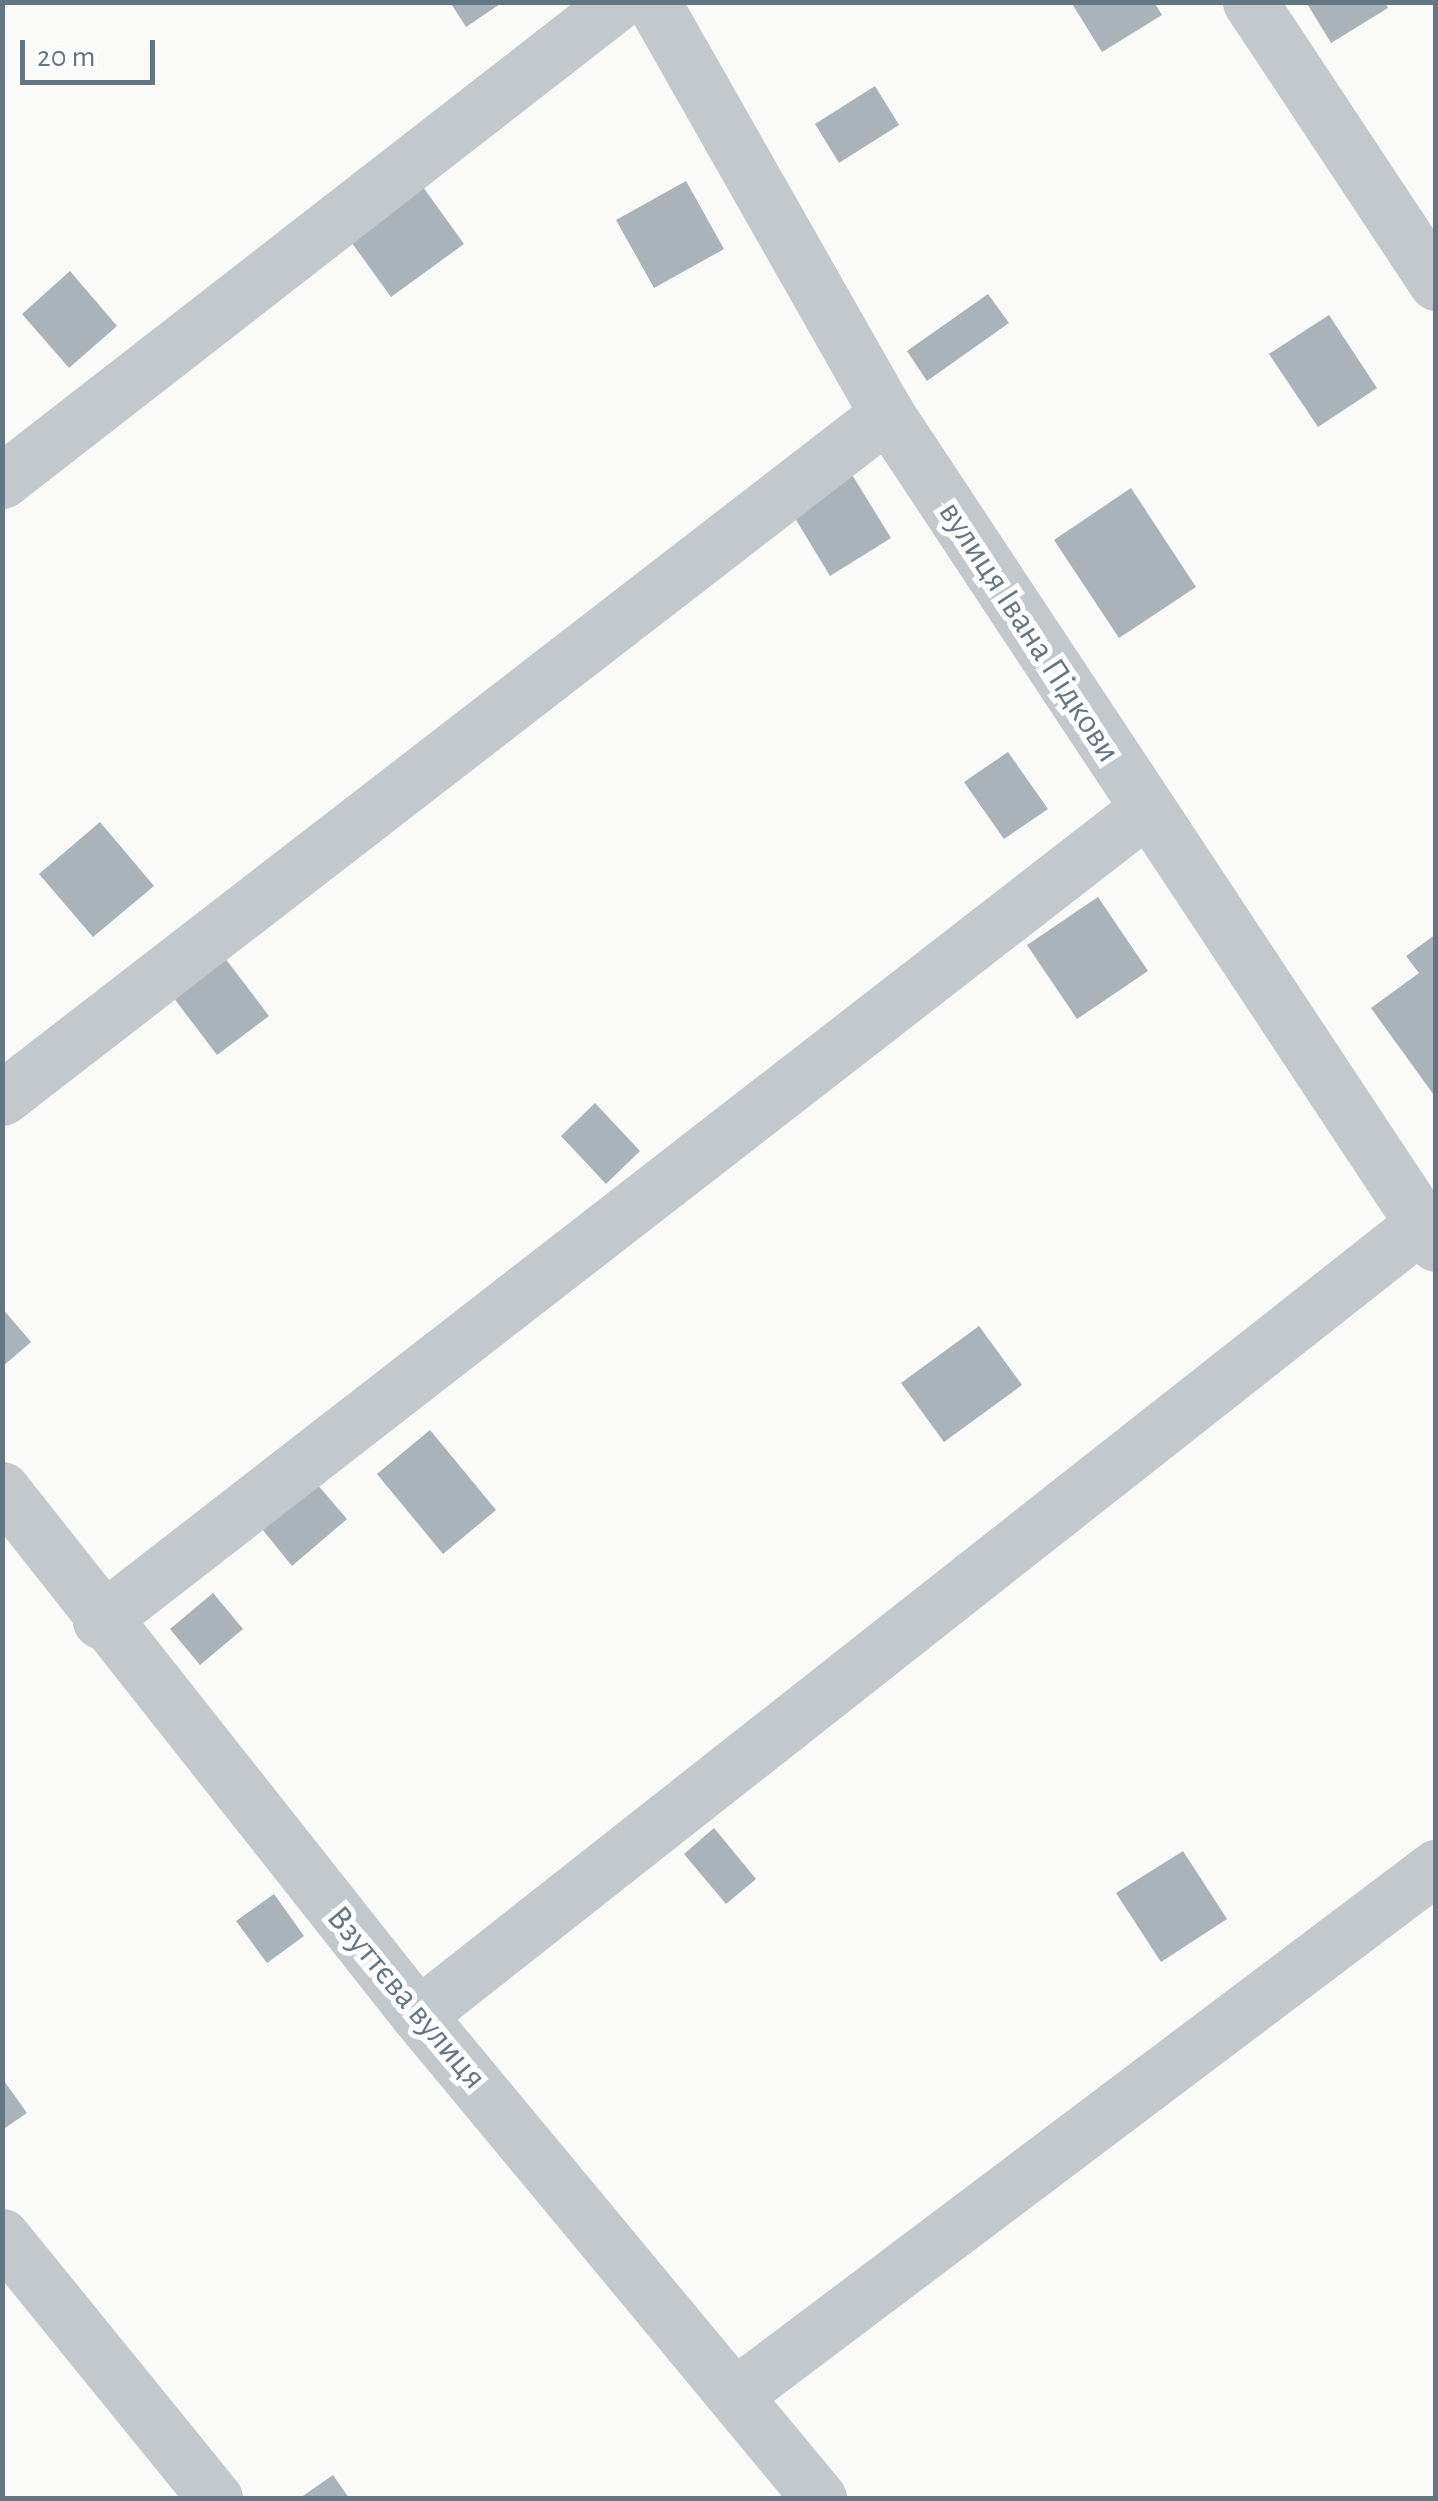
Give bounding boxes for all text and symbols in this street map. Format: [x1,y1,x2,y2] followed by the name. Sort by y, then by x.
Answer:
[25,20,160,82] scale bar
[37,42,95,72] text: 20 m
[929,494,1129,770] street label: вулиця Івана Підкови
[317,1898,495,2098] street label: Взуттєва вулиця

